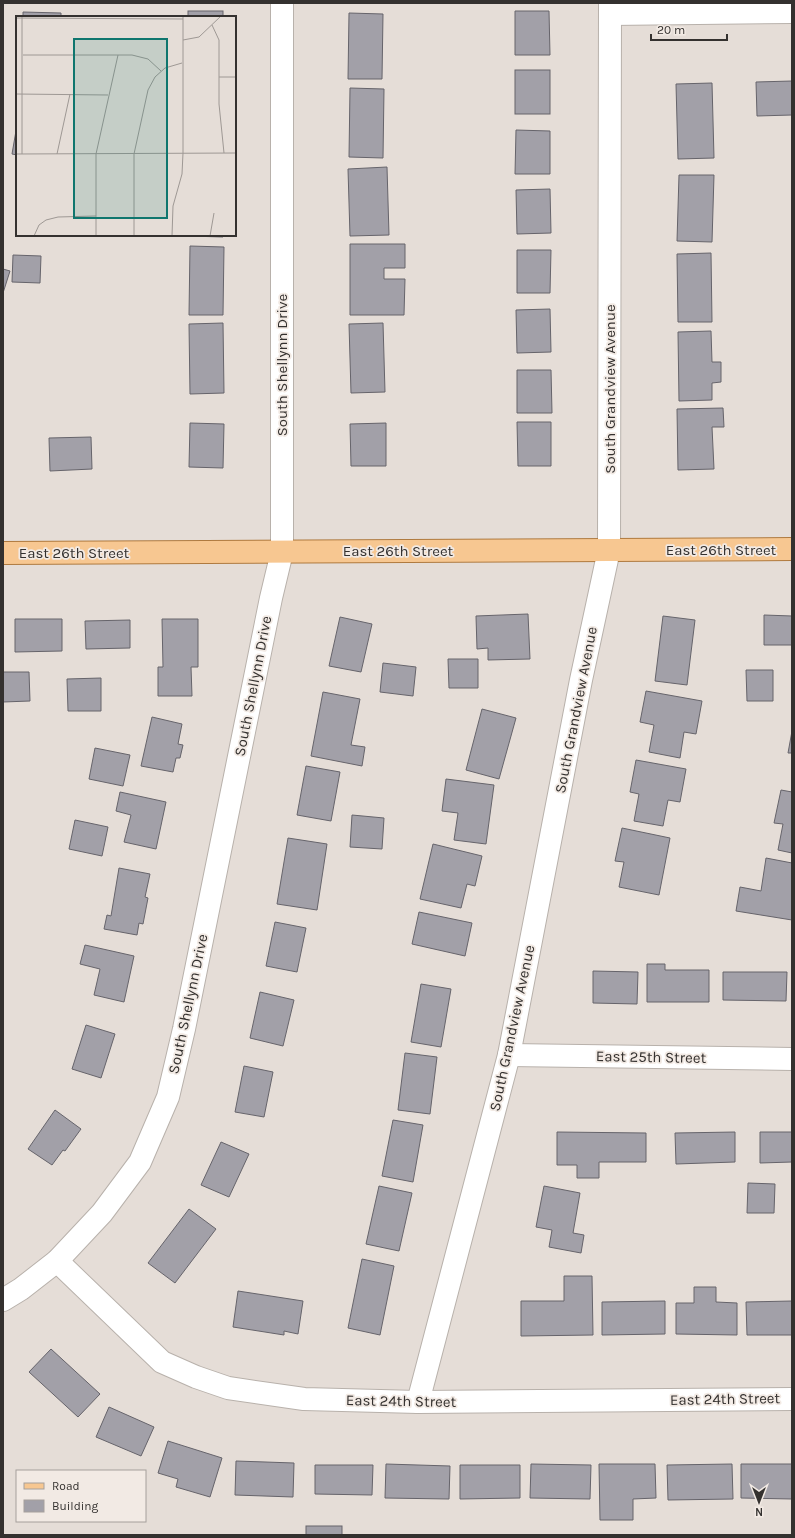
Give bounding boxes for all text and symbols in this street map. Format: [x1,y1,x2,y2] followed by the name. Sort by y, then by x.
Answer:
[16,16,236,236] inset map
[651,16,727,42] scale bar
[657,23,685,37] text: 20 m
[273,294,291,436] street label: South Shellynn Drive
[601,304,619,474] street label: South Grandview Avenue
[666,541,777,559] street label: East 26th Street
[343,542,454,560] street label: East 26th Street
[19,544,130,562] street label: East 26th Street
[231,614,275,758] street label: South Shellynn Drive
[551,625,601,795] street label: South Grandview Avenue
[164,932,212,1076] street label: South Shellynn Drive
[486,943,538,1113] street label: South Grandview Avenue
[596,1047,707,1067] street label: East 25th Street
[670,1389,781,1409] street label: East 24th Street
[346,1391,457,1411] street label: East 24th Street
[16,1470,146,1522] legend
[52,1479,80,1493] text: Road
[739,1482,779,1522] north arrow
[52,1499,99,1513] text: Building
[755,1505,763,1518] text: N

